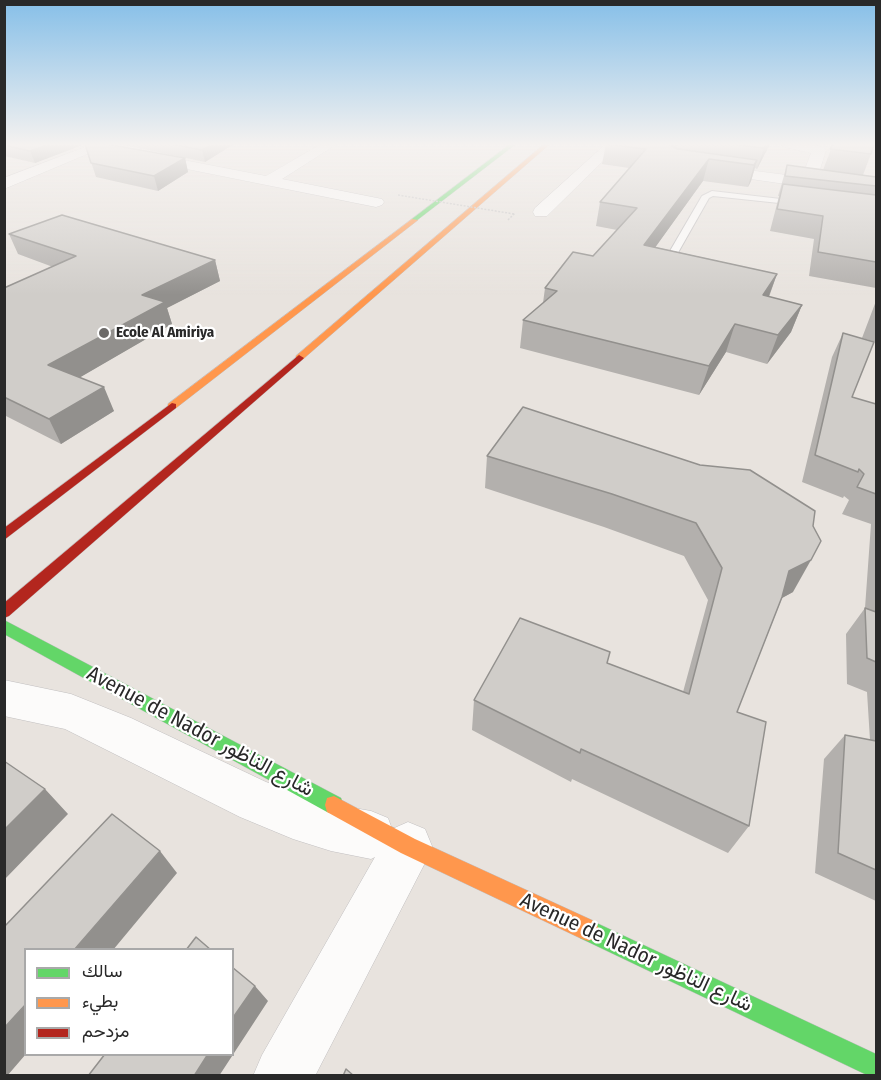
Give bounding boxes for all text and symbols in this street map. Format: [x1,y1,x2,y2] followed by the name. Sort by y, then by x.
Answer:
[116,324,214,342] place label: Ecole Al Amiriya
[97,326,111,340] marker: Ecole Al Amiriya
[82,661,318,803] street label: Avenue de Nador شارع الناظور
[516,888,756,1018] street label: Avenue de Nador شارع الناظور
[24,948,234,1056] legend
[82,960,122,982] text: سالك
[82,990,118,1012] text: بطيء
[82,1020,129,1042] text: مزدحم

